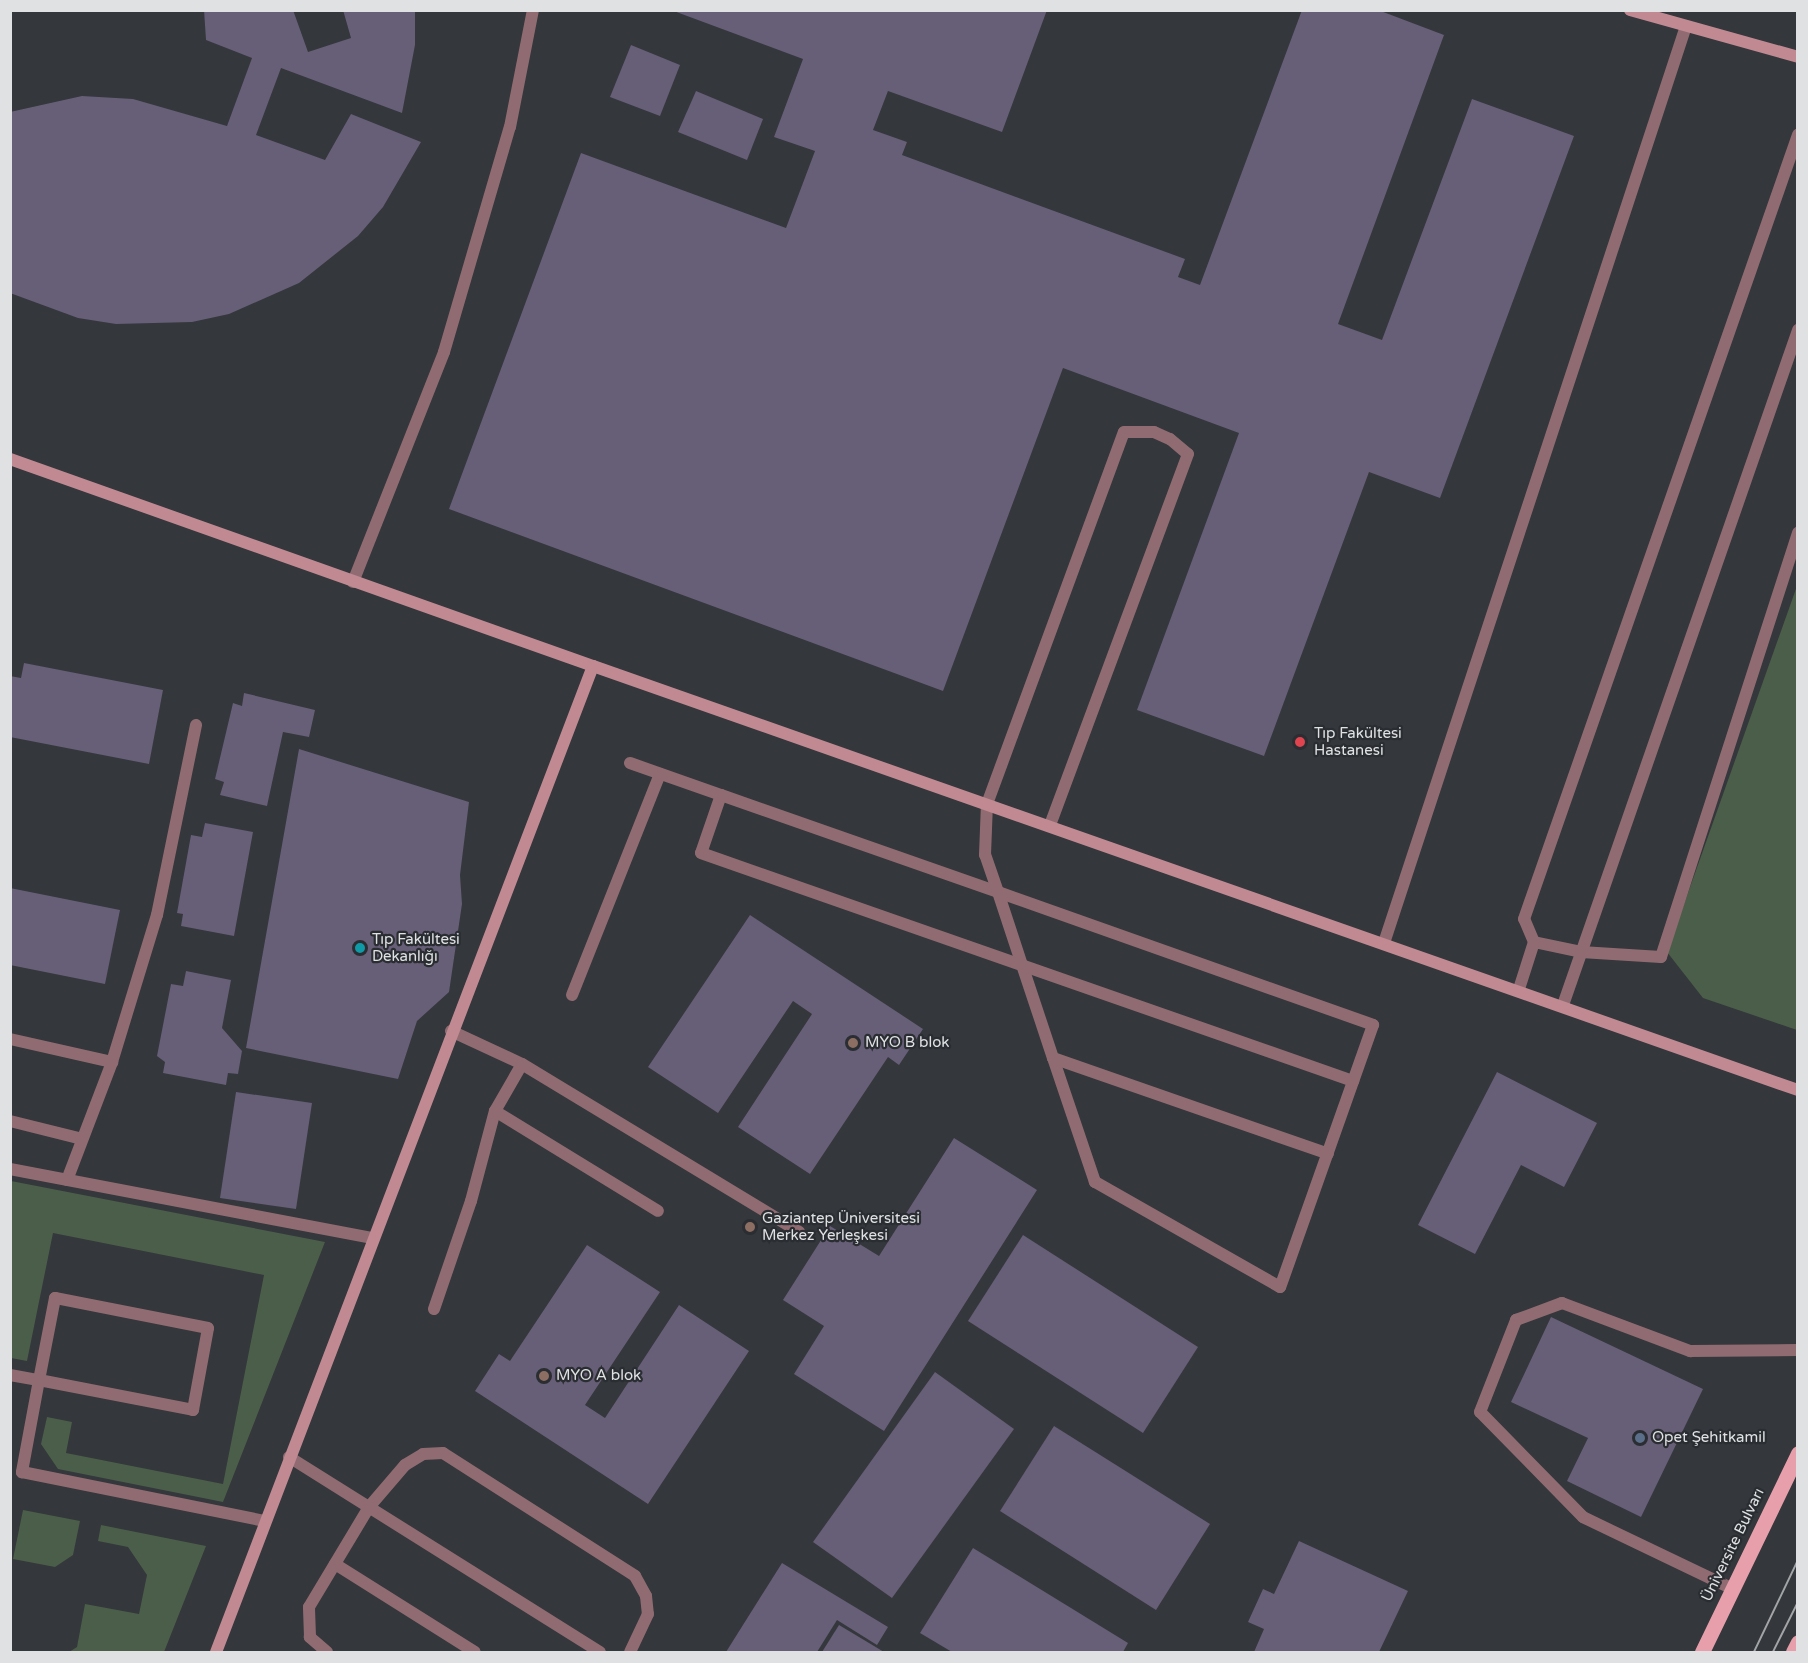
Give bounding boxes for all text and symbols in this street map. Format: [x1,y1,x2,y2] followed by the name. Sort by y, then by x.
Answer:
[1314,724,1402,759] place label: Tıp Fakültesi Hastanesi
[1291,733,1309,751] marker: Tıp Fakültesi Hastanesi
[372,930,460,965] place label: Tıp Fakültesi Dekanlığı
[353,941,367,955] marker: Tıp Fakültesi Dekanlığı
[865,1034,949,1052] place label: MYO B blok
[846,1036,860,1050] marker: MYO B blok
[762,1209,920,1244] place label: Gaziantep Üniversitesi Merkez Yerleşkesi
[743,1220,757,1234] marker: Gaziantep Üniversitesi Merkez Yerleşkesi
[556,1367,641,1385] place label: MYO A blok
[537,1369,551,1383] marker: MYO A blok
[1652,1429,1766,1447] place label: Opet Şehitkamil
[1633,1431,1647,1445] marker: Opet Şehitkamil
[1698,1485,1768,1605] street label: Üniversite Bulvarı

